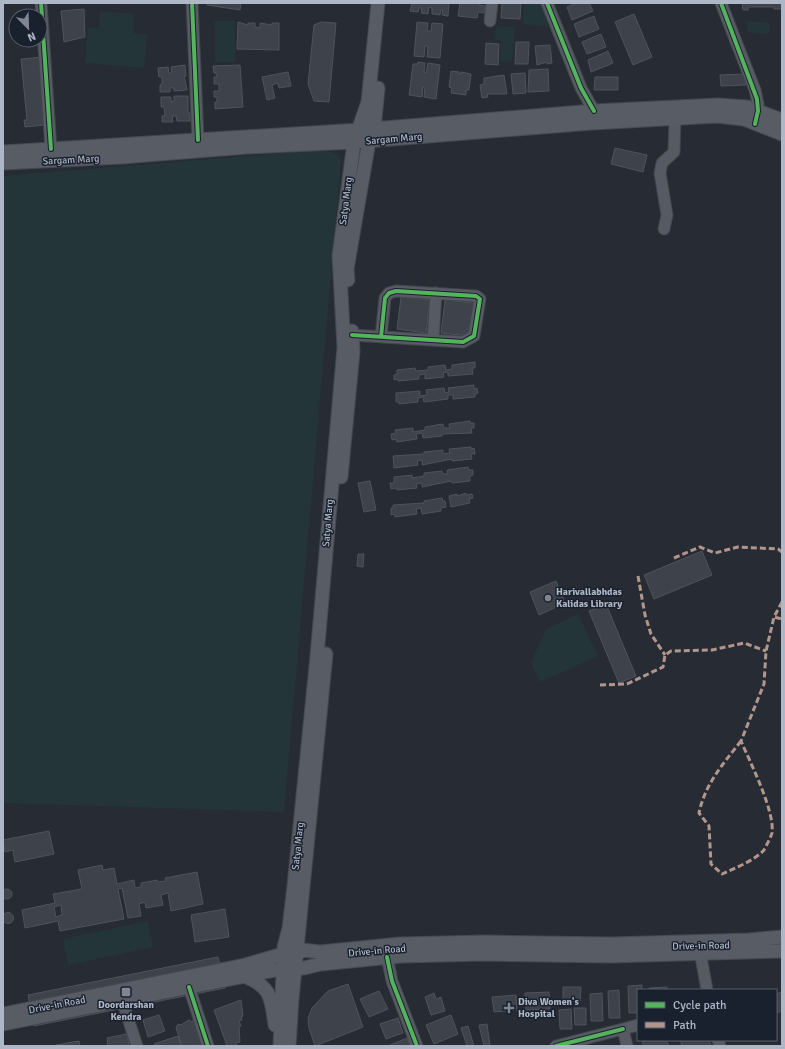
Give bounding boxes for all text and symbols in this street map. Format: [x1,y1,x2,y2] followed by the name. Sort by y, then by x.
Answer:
[8,8,48,48] north arrow
[26,29,38,44] text: N
[365,131,423,147] street label: Sargam Marg
[42,153,100,167] street label: Sargam Marg
[337,176,355,226] street label: Satya Marg
[320,499,336,547] street label: Satya Marg
[556,586,623,610] place label: Harivallabhdas Kalidas Library
[543,593,553,603] marker: Harivallabhdas Kalidas Library
[290,822,306,870] street label: Satya Marg
[672,939,730,953] street label: Drive-in Road
[348,943,406,959] street label: Drive-in Road
[120,986,132,998] marker: Doordarshan Kendra
[637,989,777,1041] legend
[28,994,86,1016] street label: Drive-in Road
[518,996,579,1020] place label: Diva Women's Hospital
[673,998,726,1013] text: Cycle path
[98,999,154,1023] place label: Doordarshan Kendra
[503,1002,515,1014] marker: Diva Women's Hospital
[673,1018,696,1033] text: Path

